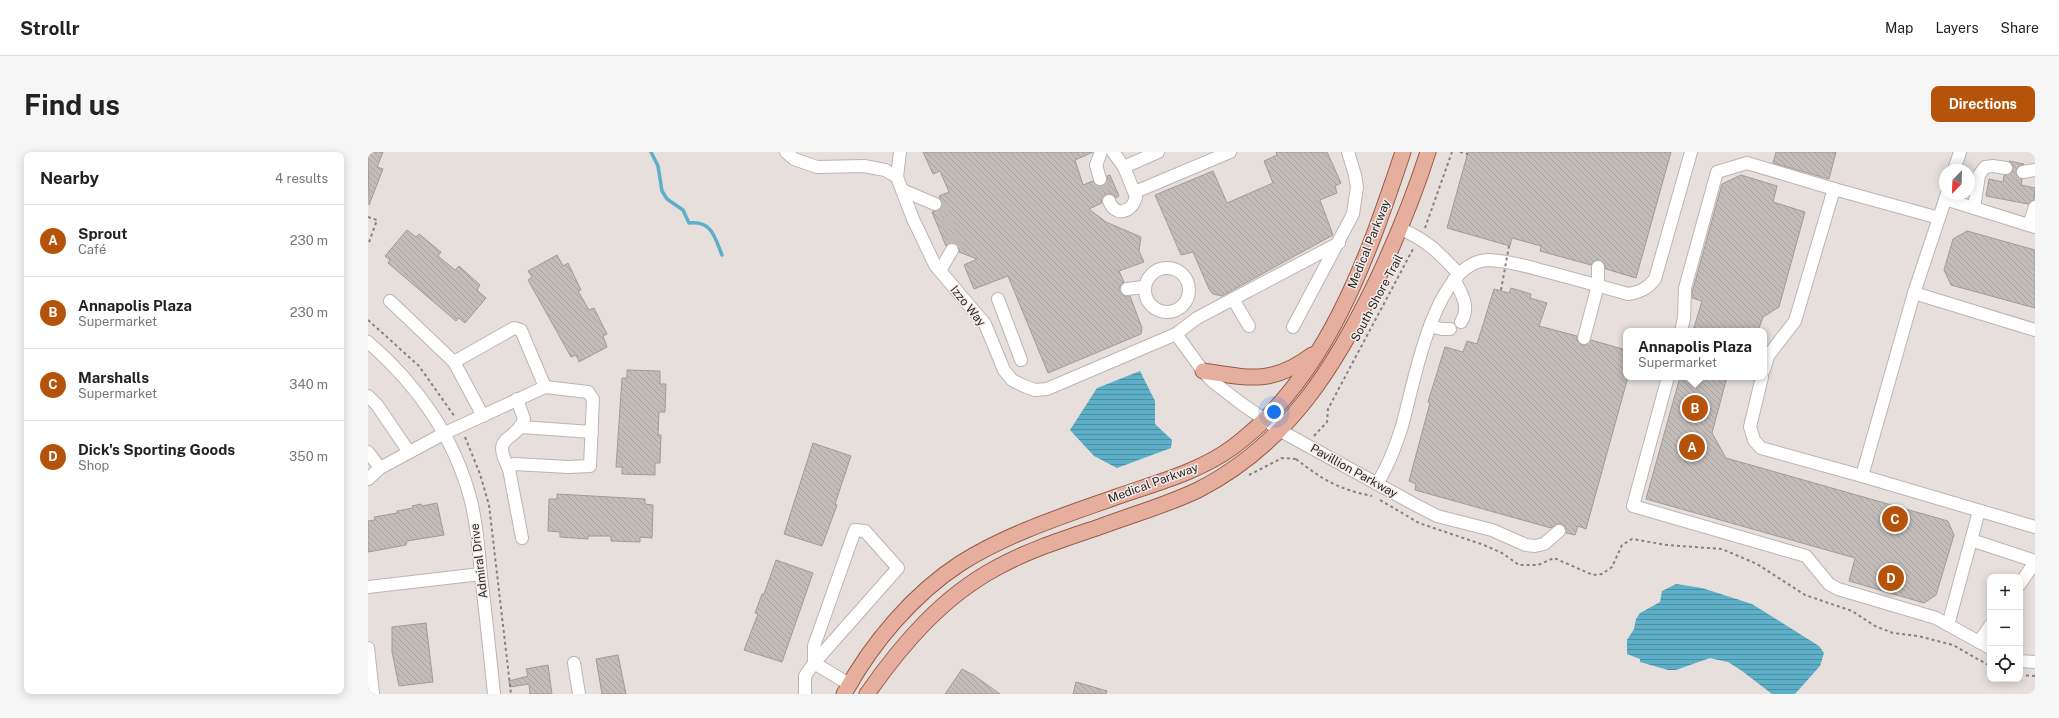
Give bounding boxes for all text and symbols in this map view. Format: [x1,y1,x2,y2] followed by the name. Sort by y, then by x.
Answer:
[20,17,79,39] text: Strollr
[1885,20,1913,36] text: Map
[1935,20,1979,36] text: Layers
[2001,20,2039,36] text: Share
[1931,86,2035,122] button: Directions
[24,88,120,121] text: Find us
[1939,164,1975,200] north arrow
[40,168,99,188] text: Nearby
[275,171,328,186] text: 4 results
[1345,197,1394,291] street label: Medical Parkway
[78,225,127,242] text: Sprout
[48,233,58,248] text: A
[290,233,328,248] text: 230 m
[78,242,106,257] text: Café
[1348,252,1406,344] street label: South Shore Trail
[947,283,989,330] street label: Izzo Way
[78,297,192,314] text: Annapolis Plaza
[49,305,57,320] text: B
[290,305,328,320] text: 230 m
[78,314,157,329] text: Supermarket
[1623,328,1767,380] popup
[1638,338,1752,355] text: Annapolis Plaza
[1638,355,1717,370] text: Supermarket
[78,369,149,386] text: Marshalls
[48,377,58,392] text: C
[289,377,328,392] text: 340 m
[78,386,157,401] text: Supermarket
[1682,393,1708,423] pin: B
[1264,402,1284,422] your location
[1679,432,1705,462] pin: A
[78,441,235,458] text: Dick's Sporting Goods
[1308,441,1401,501] street label: Pavillion Parkway
[48,449,58,464] text: D
[289,449,328,464] text: 350 m
[78,458,109,473] text: Shop
[1106,460,1201,506] street label: Medical Parkway
[1882,504,1908,534] pin: C
[467,523,491,599] street label: Admiral Drive
[1878,563,1904,593] pin: D
[1987,574,2023,682] map controls
[1987,574,2023,610] button: +
[1987,610,2023,646] button: −
[1987,646,2023,682] button: locate

